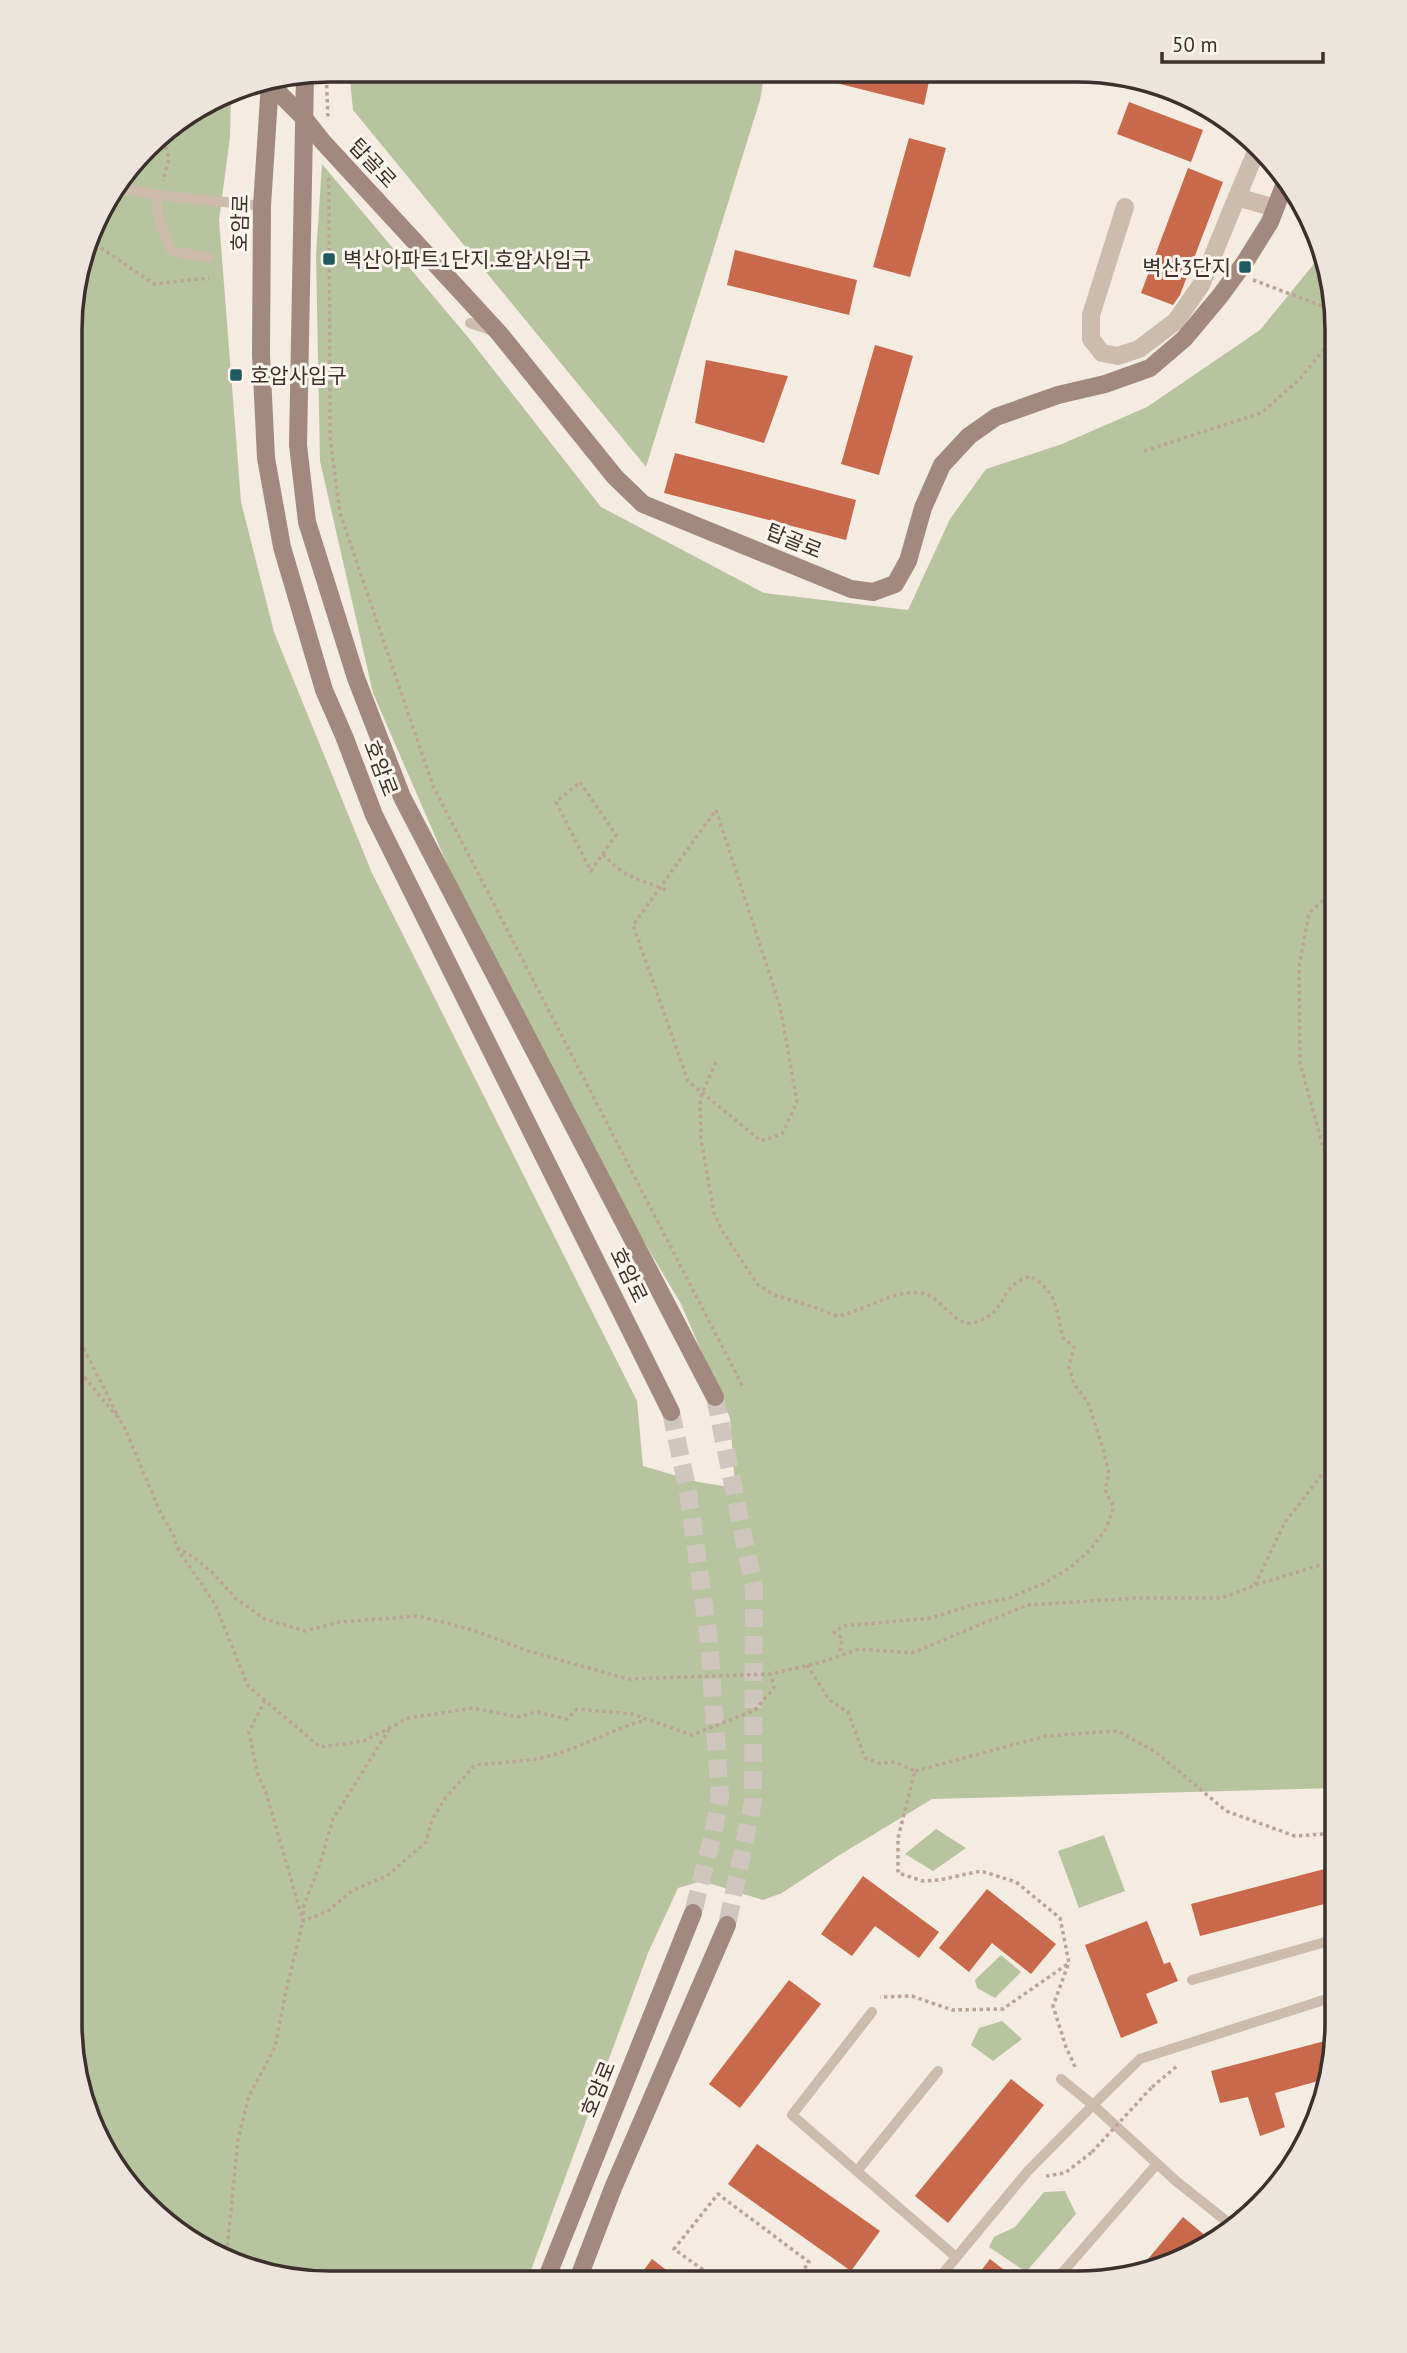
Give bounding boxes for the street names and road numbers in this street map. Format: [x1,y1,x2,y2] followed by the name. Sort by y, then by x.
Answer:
[343,133,403,193] street label: 탑골로
[226,194,254,252] street label: 호암로
[762,518,826,564] street label: 탑골로
[358,736,404,800] street label: 호암로
[604,1243,654,1307] street label: 호암로
[575,2057,621,2121] street label: 호암로

